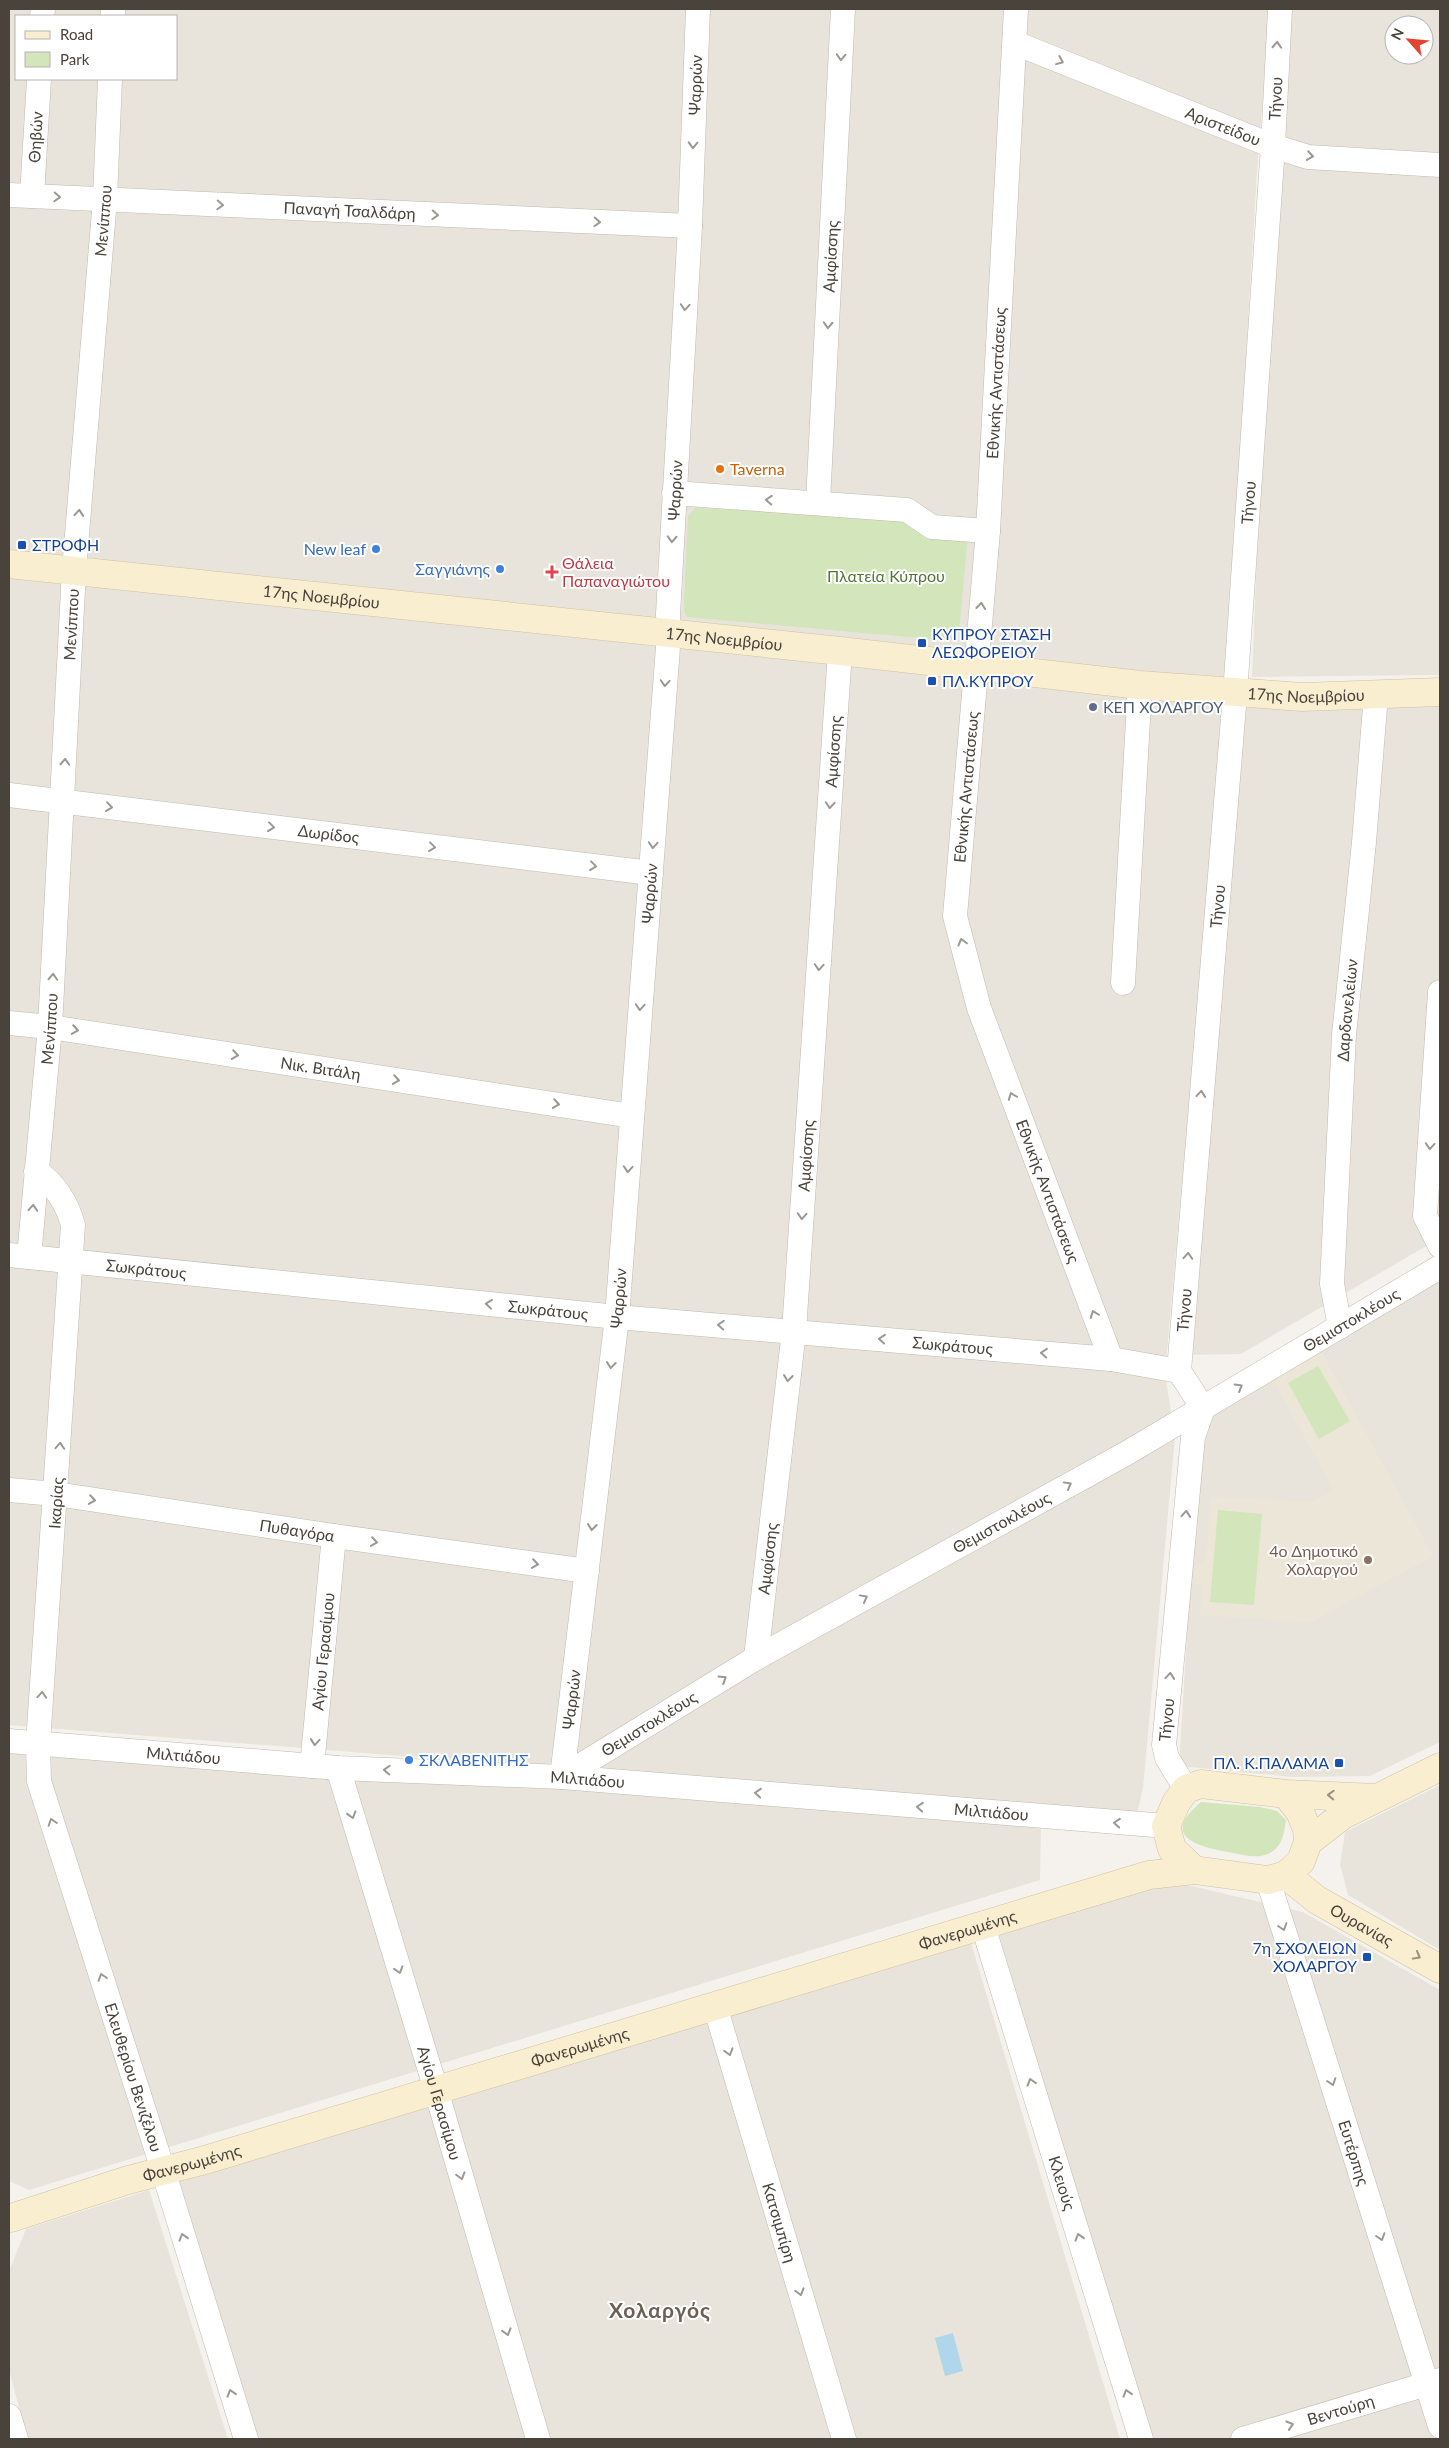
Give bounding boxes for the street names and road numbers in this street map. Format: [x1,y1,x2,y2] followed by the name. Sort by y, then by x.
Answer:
[684,54,705,116] street label: Ψαρρών
[1264,76,1286,121] street label: Τήνου
[1183,102,1264,149] street label: Αριστείδου
[24,111,46,163] street label: Θηβών
[90,185,115,257] street label: Μενίππου
[283,198,416,223] street label: Παναγή Τσαλδάρη
[819,219,841,293] street label: Αμφίσσης
[982,306,1009,459] street label: Εθνικής Αντιστάσεως
[663,460,686,521] street label: Ψαρρών
[1237,480,1259,525] street label: Τήνου
[262,581,381,612] street label: 17ης Νοεμβρίου
[59,588,82,661] street label: Μενίππου
[665,623,783,654] street label: 17ης Νοεμβρίου
[1247,683,1365,706] street label: 17ης Νοεμβρίου
[949,710,982,863] street label: Εθνικής Αντιστάσεως
[821,714,845,788] street label: Αμφίσσης
[297,820,361,847] street label: Δωρίδος
[637,863,661,924] street label: Ψαρρών
[1206,884,1228,929] street label: Τήνου
[1333,958,1361,1062] street label: Δαρδανελείων
[37,993,61,1065] street label: Μενίππου
[279,1052,362,1083] street label: Νικ. Βιτάλη
[1013,1117,1084,1266] street label: Εθνικής Αντιστάσεως
[793,1118,817,1192] street label: Αμφίσσης
[105,1255,188,1282] street label: Σωκράτους
[606,1267,630,1329] street label: Ψαρρών
[1299,1283,1403,1355] street label: Θεμιστοκλέους
[1172,1288,1195,1332] street label: Τήνου
[507,1296,590,1323] street label: Σωκράτους
[912,1332,994,1358] street label: Σωκράτους
[44,1476,67,1529] street label: Ικαρίας
[949,1487,1054,1557] street label: Θεμιστοκλέους
[258,1515,337,1545] street label: Πυθαγόρα
[753,1521,781,1596] street label: Αμφίσσης
[307,1592,338,1711] street label: Αγίου Γερασίμου
[558,1668,584,1731] street label: Ψαρρών
[597,1686,700,1760] street label: Θεμιστοκλέους
[1154,1697,1177,1742] street label: Τήνου
[145,1742,221,1767] street label: Μιλτιάδου
[550,1767,626,1791] street label: Μιλτιάδου
[953,1799,1029,1824] street label: Μιλτιάδου
[1327,1899,1397,1950] street label: Ουρανίας
[916,1905,1019,1953] street label: Φανερωμένης
[101,2000,167,2154] street label: Ελευθερίου Βενιζέλου
[528,2023,631,2070] street label: Φανερωμένης
[414,2043,466,2162] street label: Αγίου Γερασίμου
[1335,2117,1374,2188] street label: Ευτέρπης
[140,2140,244,2185] street label: Φανερωμένης
[1045,2153,1080,2213] street label: Κλειούς
[759,2180,801,2265] street label: Κατσιμπίρη
[1305,2390,1376,2428] street label: Βεντούρη

